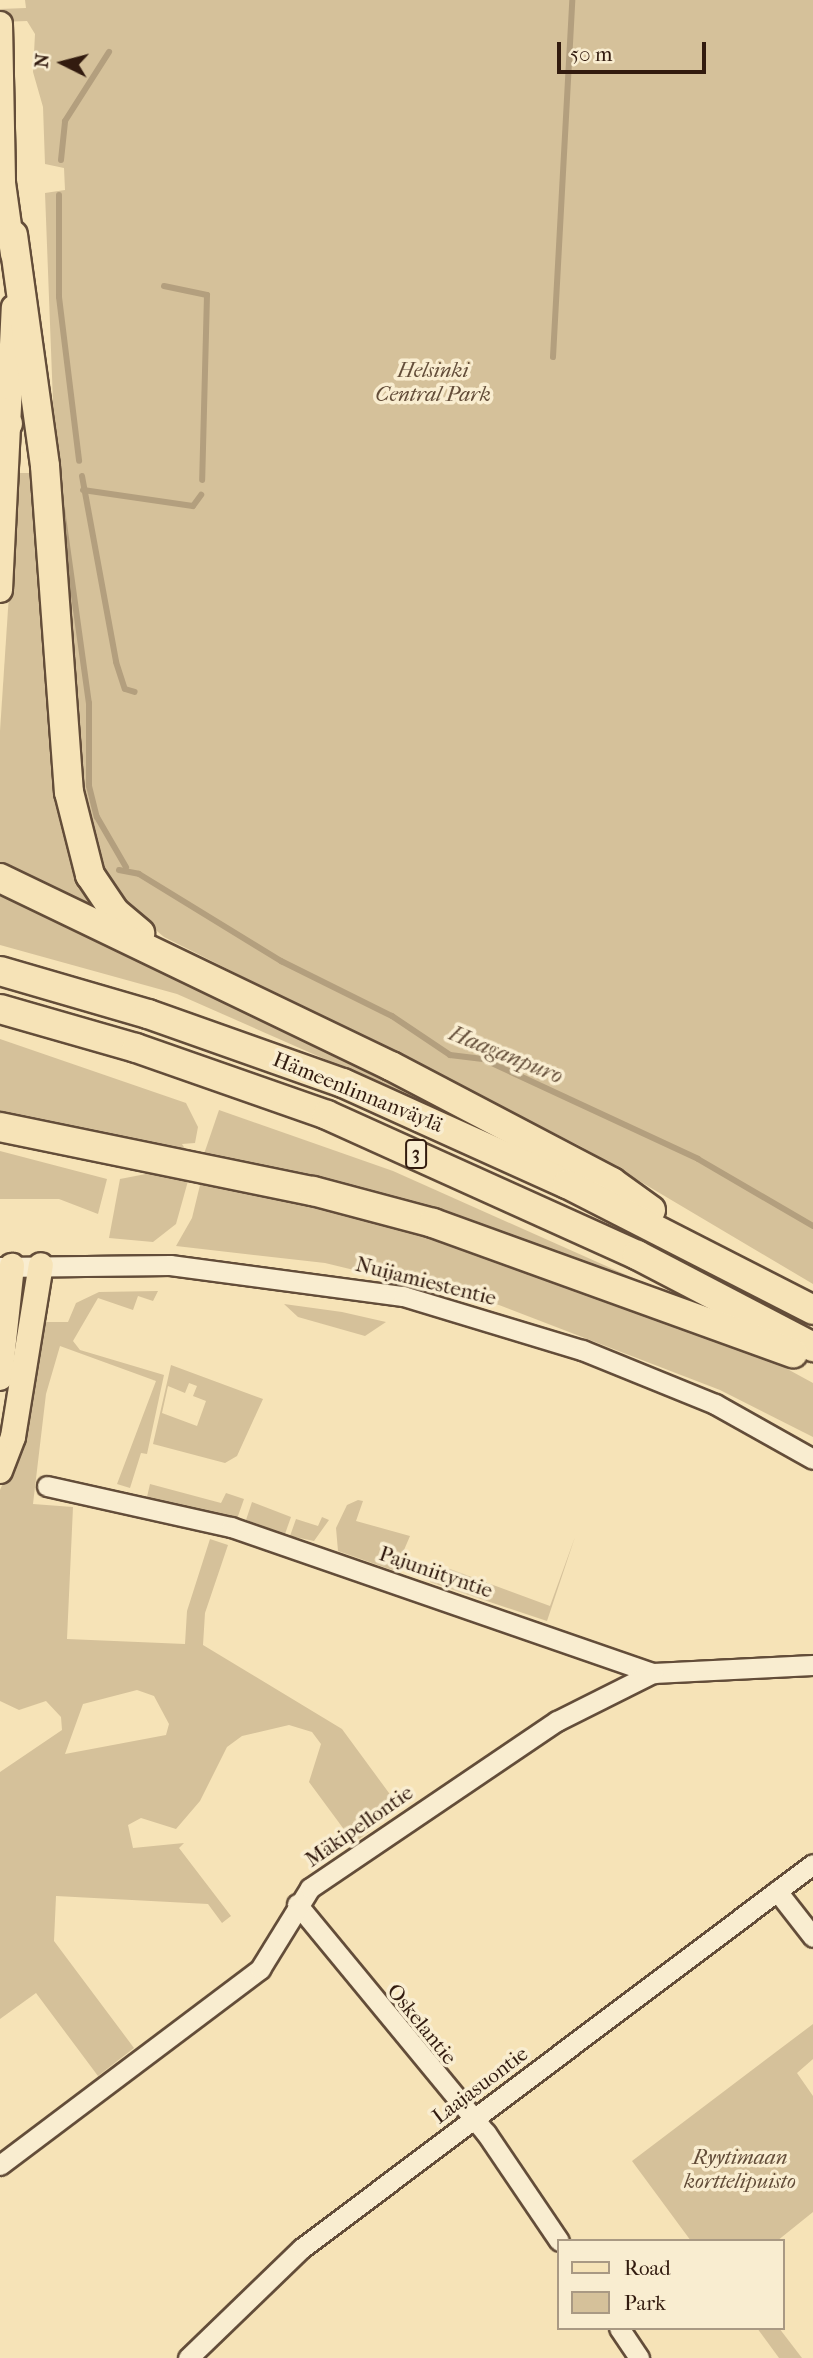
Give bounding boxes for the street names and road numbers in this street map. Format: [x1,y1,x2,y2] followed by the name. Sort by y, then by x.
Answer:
[269,1046,447,1138] street label: Hämeenlinnanväylä
[404,1138,428,1170] road number: 3
[353,1251,499,1311] street label: Nuijamiestentie
[376,1541,496,1603] street label: Pajuniityntie
[300,1780,418,1872] street label: Mäkipellontie
[382,1979,462,2069] street label: Oskelantie
[427,2041,533,2129] street label: Laajasuontie

